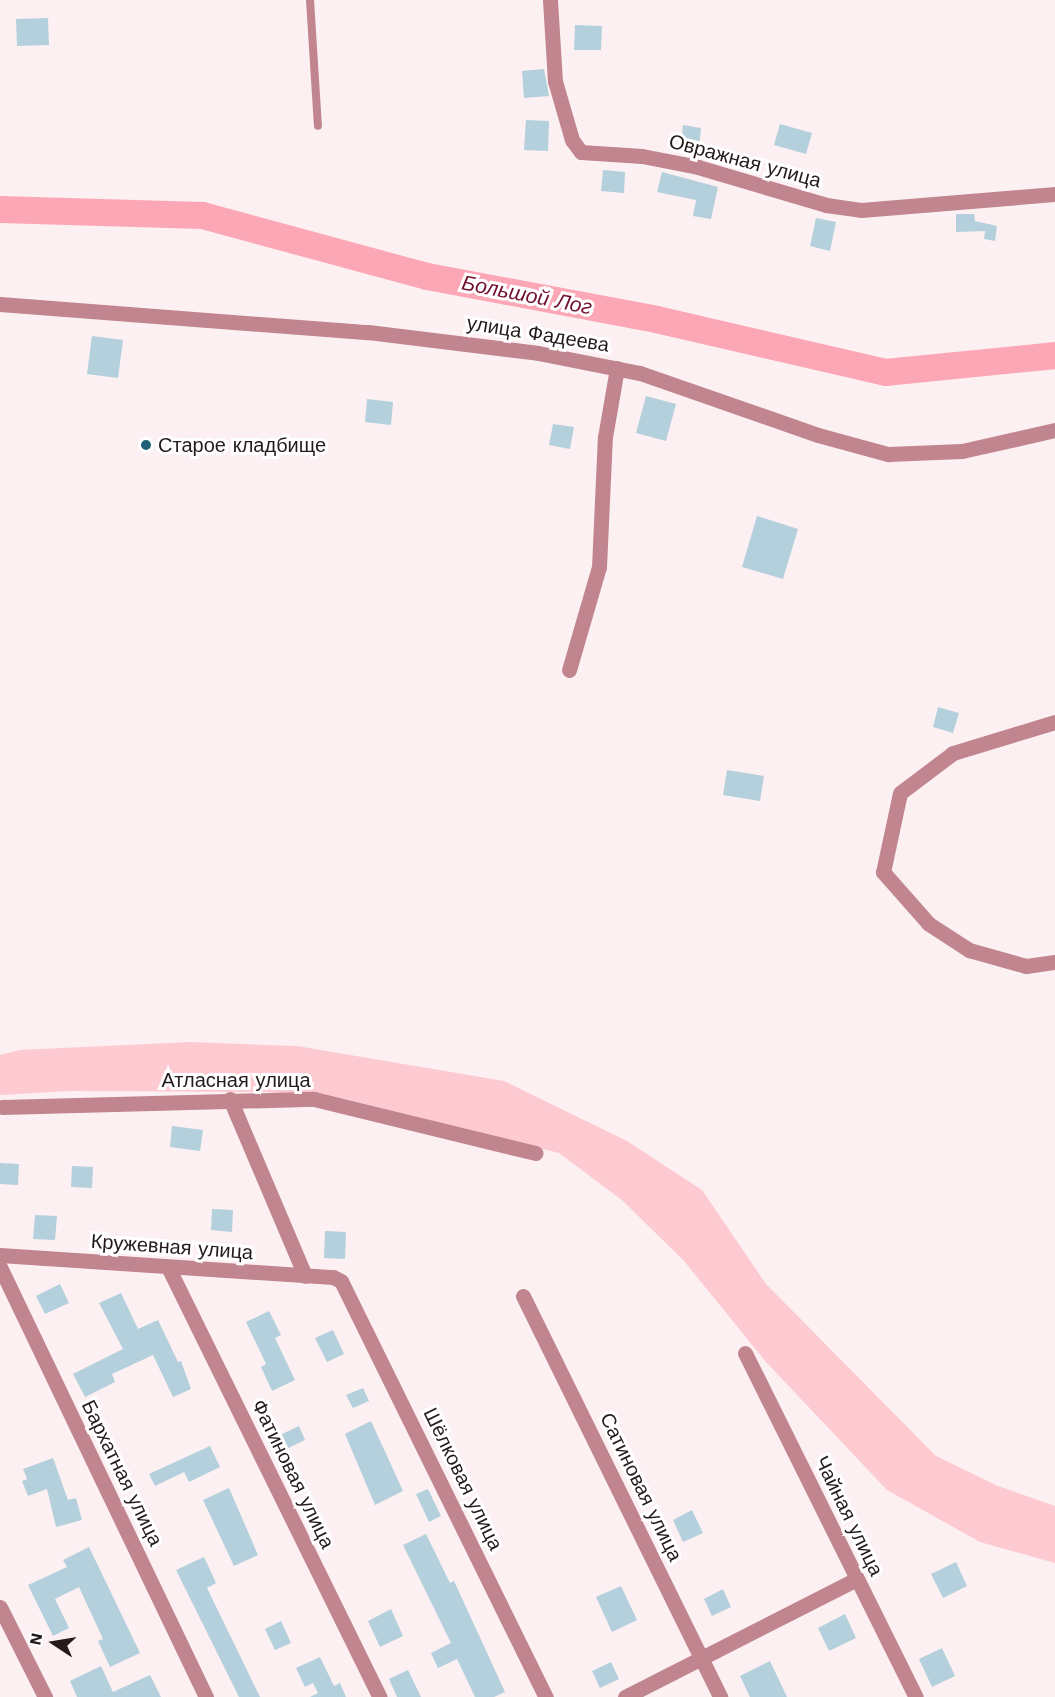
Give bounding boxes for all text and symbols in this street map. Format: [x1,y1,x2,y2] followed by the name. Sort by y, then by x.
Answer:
[666,129,824,193] street label: Овражная улица
[460,270,594,320] water label: Большой Лог
[465,311,611,357] street label: улица Фадеева
[158,433,326,457] place label: Старое кладбище
[139,438,153,452] marker: Старое кладбище
[161,1068,311,1092] street label: Атласная улица
[90,1229,254,1265] street label: Кружевная улица
[76,1396,168,1550] street label: Бархатная улица
[247,1396,339,1552] street label: Фатиновая улица
[418,1404,508,1554] street label: Шёлковая улица
[595,1409,687,1565] street label: Сатиновая улица
[810,1452,888,1580] street label: Чайная улица
[24,1613,84,1673] north arrow
[25,1631,46,1647] text: N

